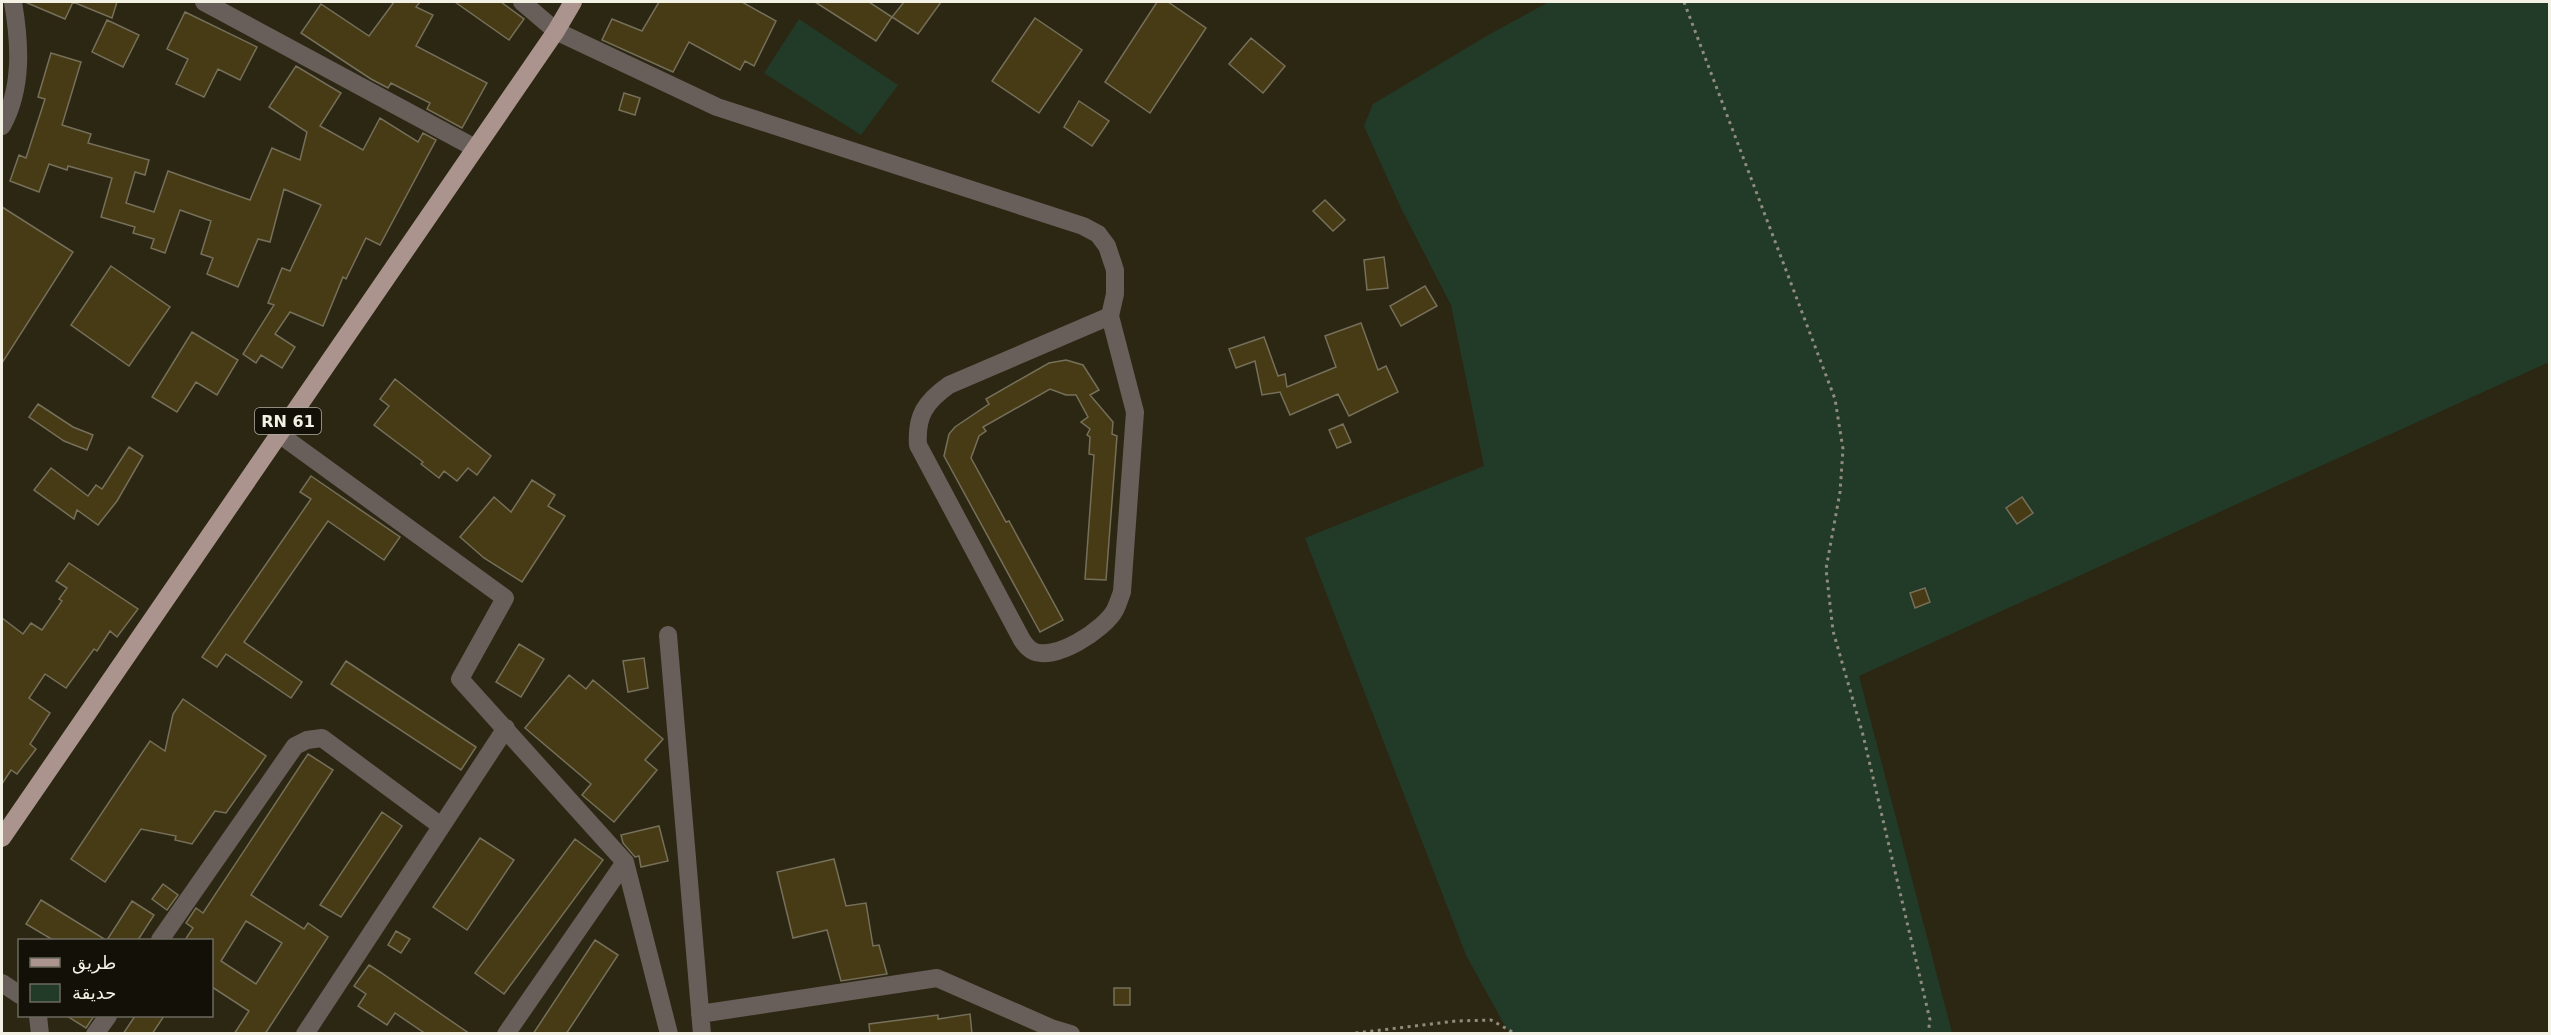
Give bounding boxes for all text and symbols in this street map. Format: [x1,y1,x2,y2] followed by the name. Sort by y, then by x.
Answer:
[255,408,321,434] road number: RN 61
[18,939,213,1017] legend
[72,952,116,974] text: طريق
[72,982,116,1003] text: حديقة

